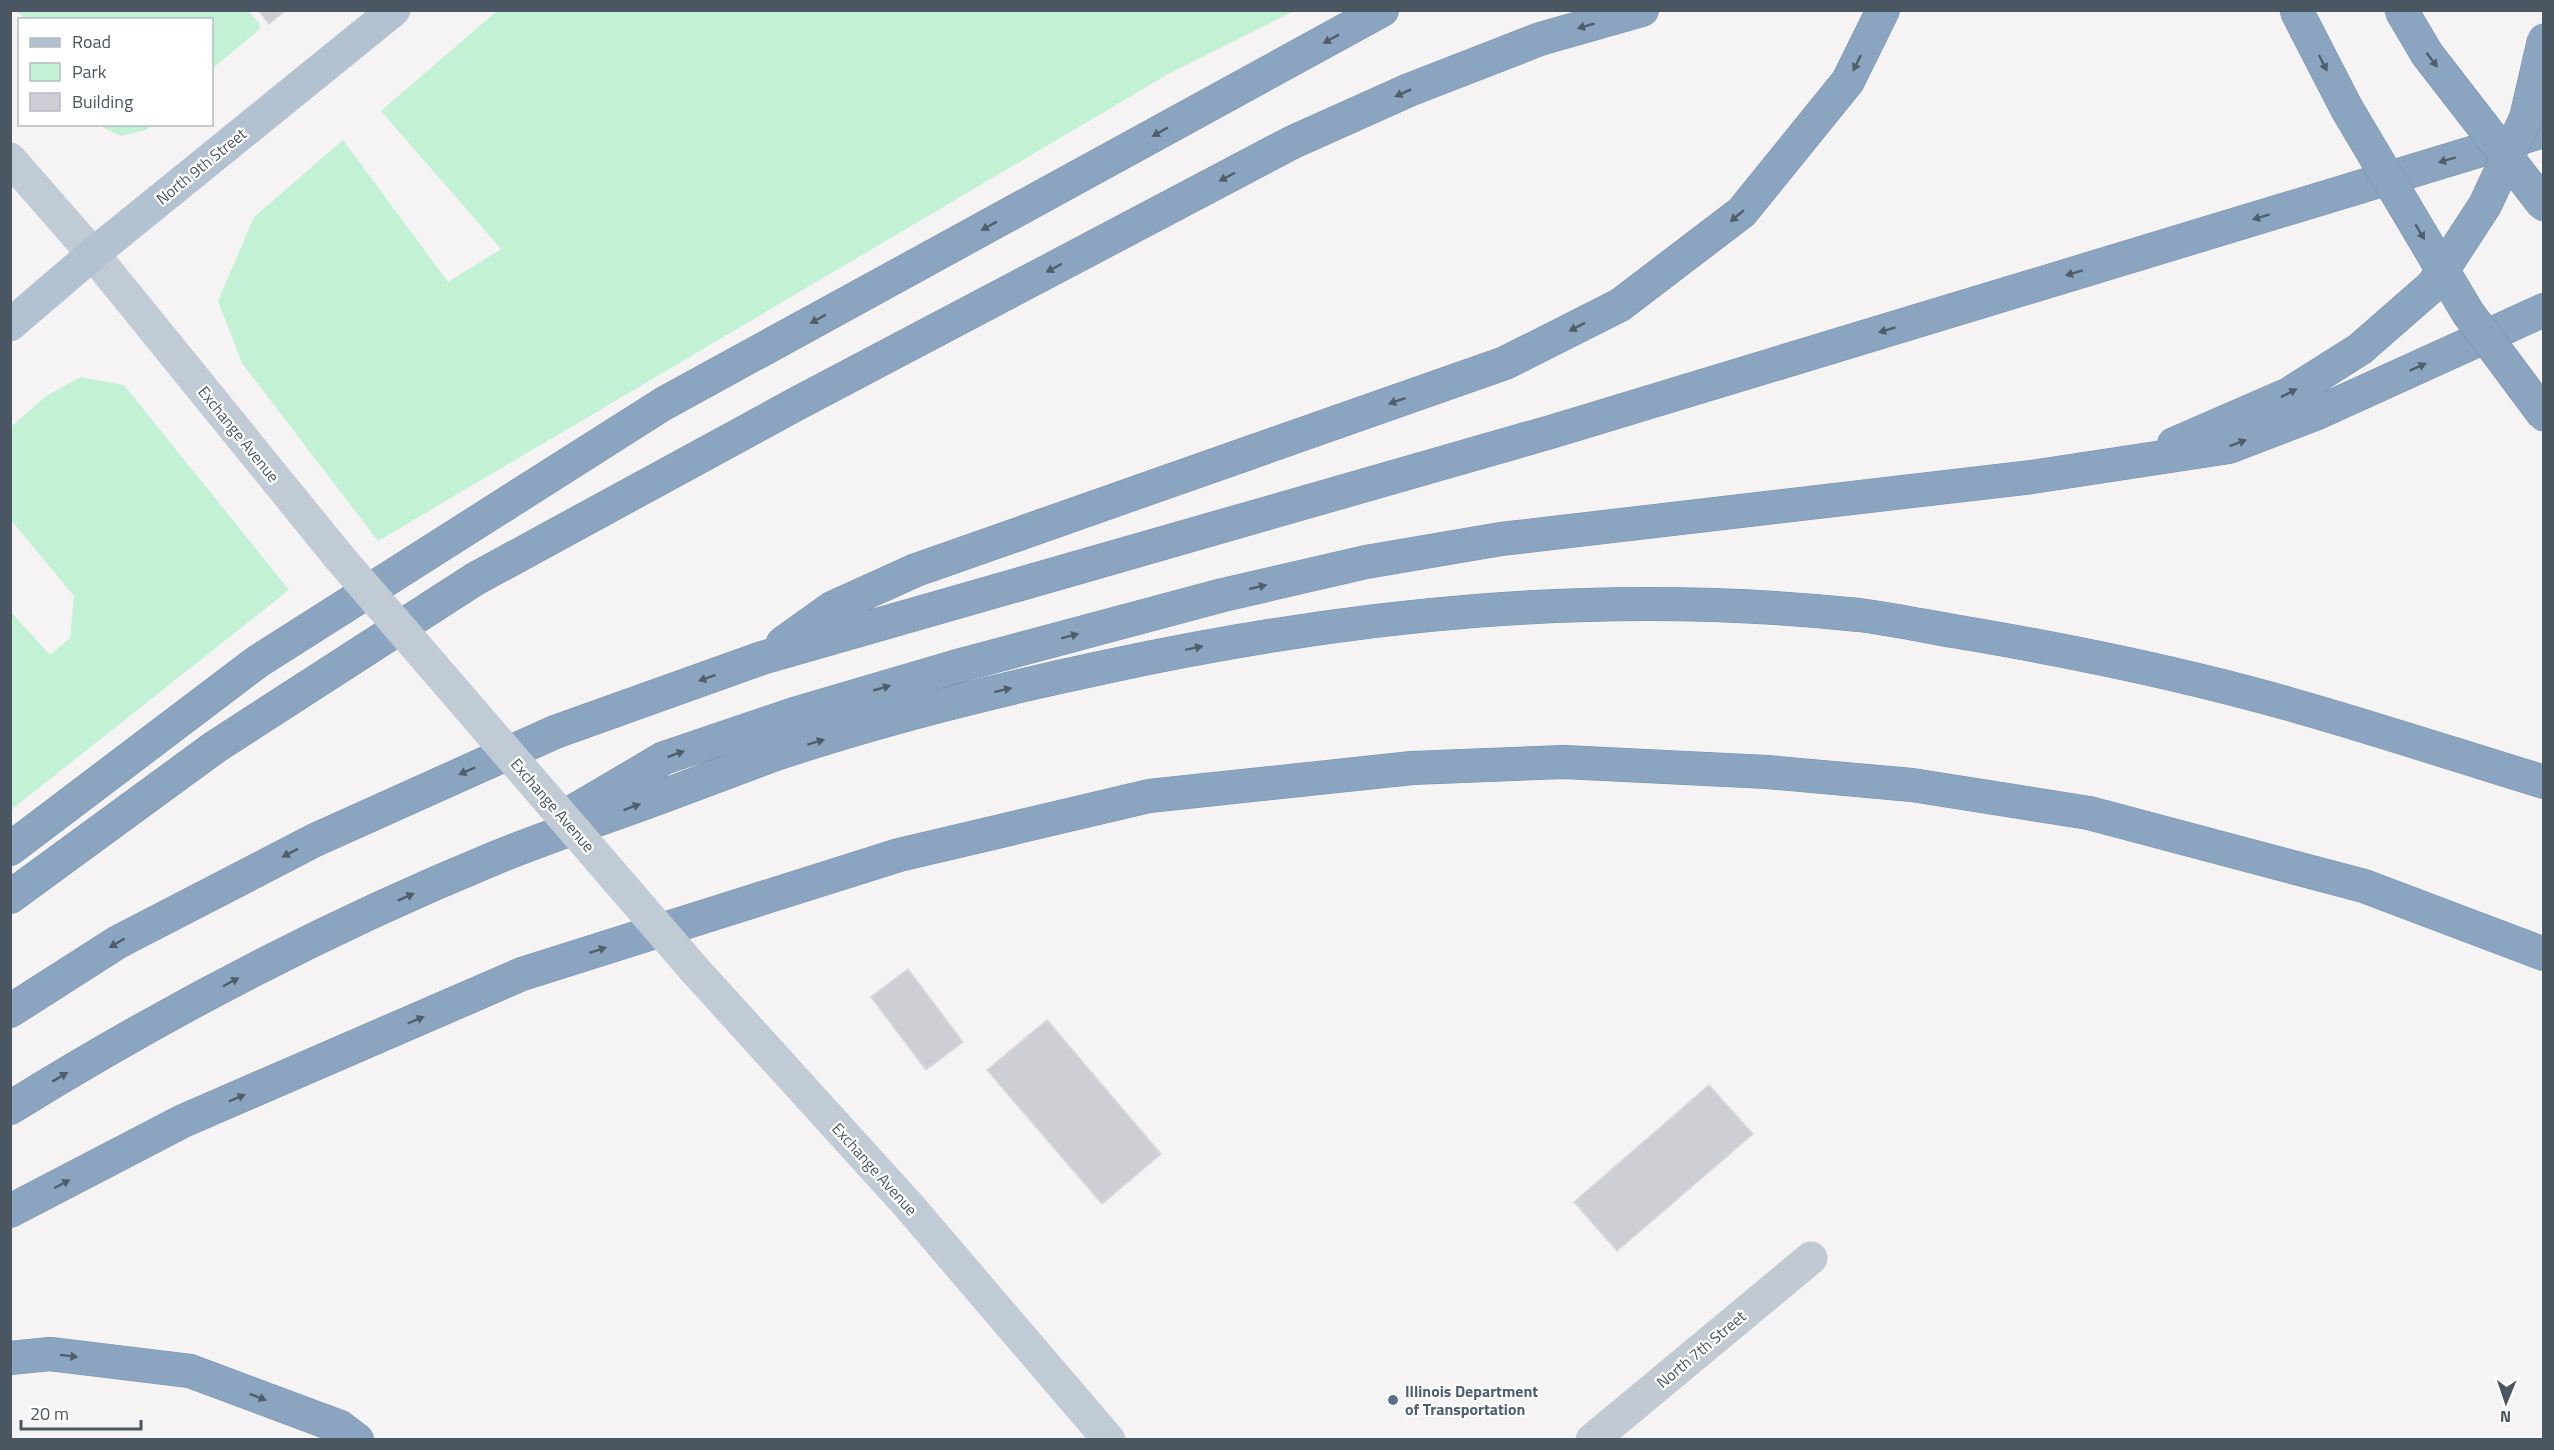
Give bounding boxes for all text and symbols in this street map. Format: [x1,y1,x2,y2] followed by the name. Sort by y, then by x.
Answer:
[18,18,213,126] legend
[1577,22,1595,32] one-way arrow
[72,28,111,55] text: Road
[1322,34,1339,44] one-way arrow
[2426,52,2438,68] one-way arrow
[2318,54,2328,71] one-way arrow
[1852,55,1862,72] one-way arrow
[72,58,107,85] text: Park
[72,88,133,115] text: Building
[1393,88,1411,98] one-way arrow
[151,122,252,210] street label: North 9th Street
[1151,127,1168,137] one-way arrow
[2438,156,2456,165] one-way arrow
[1218,172,1235,182] one-way arrow
[1729,209,1745,222] one-way arrow
[2252,213,2270,222] one-way arrow
[980,221,997,231] one-way arrow
[2415,224,2425,241] one-way arrow
[1046,263,1063,273] one-way arrow
[2065,269,2083,278] one-way arrow
[810,314,826,325] one-way arrow
[1569,322,1586,331] one-way arrow
[1878,326,1896,335] one-way arrow
[2409,362,2427,372] one-way arrow
[193,381,285,487] street label: Exchange Avenue
[2280,388,2297,398] one-way arrow
[1388,396,1406,406] one-way arrow
[2230,438,2248,448] one-way arrow
[1249,582,1268,591] one-way arrow
[1061,631,1079,641] one-way arrow
[1185,643,1204,652] one-way arrow
[698,673,716,683] one-way arrow
[873,683,891,692] one-way arrow
[994,684,1013,694] one-way arrow
[807,737,825,746] one-way arrow
[667,749,685,758] one-way arrow
[505,753,601,857] street label: Exchange Avenue
[459,767,476,776] one-way arrow
[623,802,641,812] one-way arrow
[281,848,298,858] one-way arrow
[397,892,415,901] one-way arrow
[109,937,125,948] one-way arrow
[589,945,607,955] one-way arrow
[222,977,239,987] one-way arrow
[407,1015,425,1025] one-way arrow
[52,1072,68,1083] one-way arrow
[228,1093,246,1102] one-way arrow
[827,1117,923,1221] street label: Exchange Avenue
[54,1179,71,1189] one-way arrow
[1651,1304,1751,1394] street label: North 7th Street
[59,1352,78,1361] one-way arrow
[2476,1372,2536,1432] north arrow
[1405,1379,1538,1421] place label: Illinois Department of Transportation
[249,1392,267,1402] one-way arrow
[21,1393,141,1431] scale bar
[1386,1393,1400,1407] marker: Illinois Department of Transportation
[30,1400,69,1427] text: 20 m
[2500,1405,2511,1429] text: N

